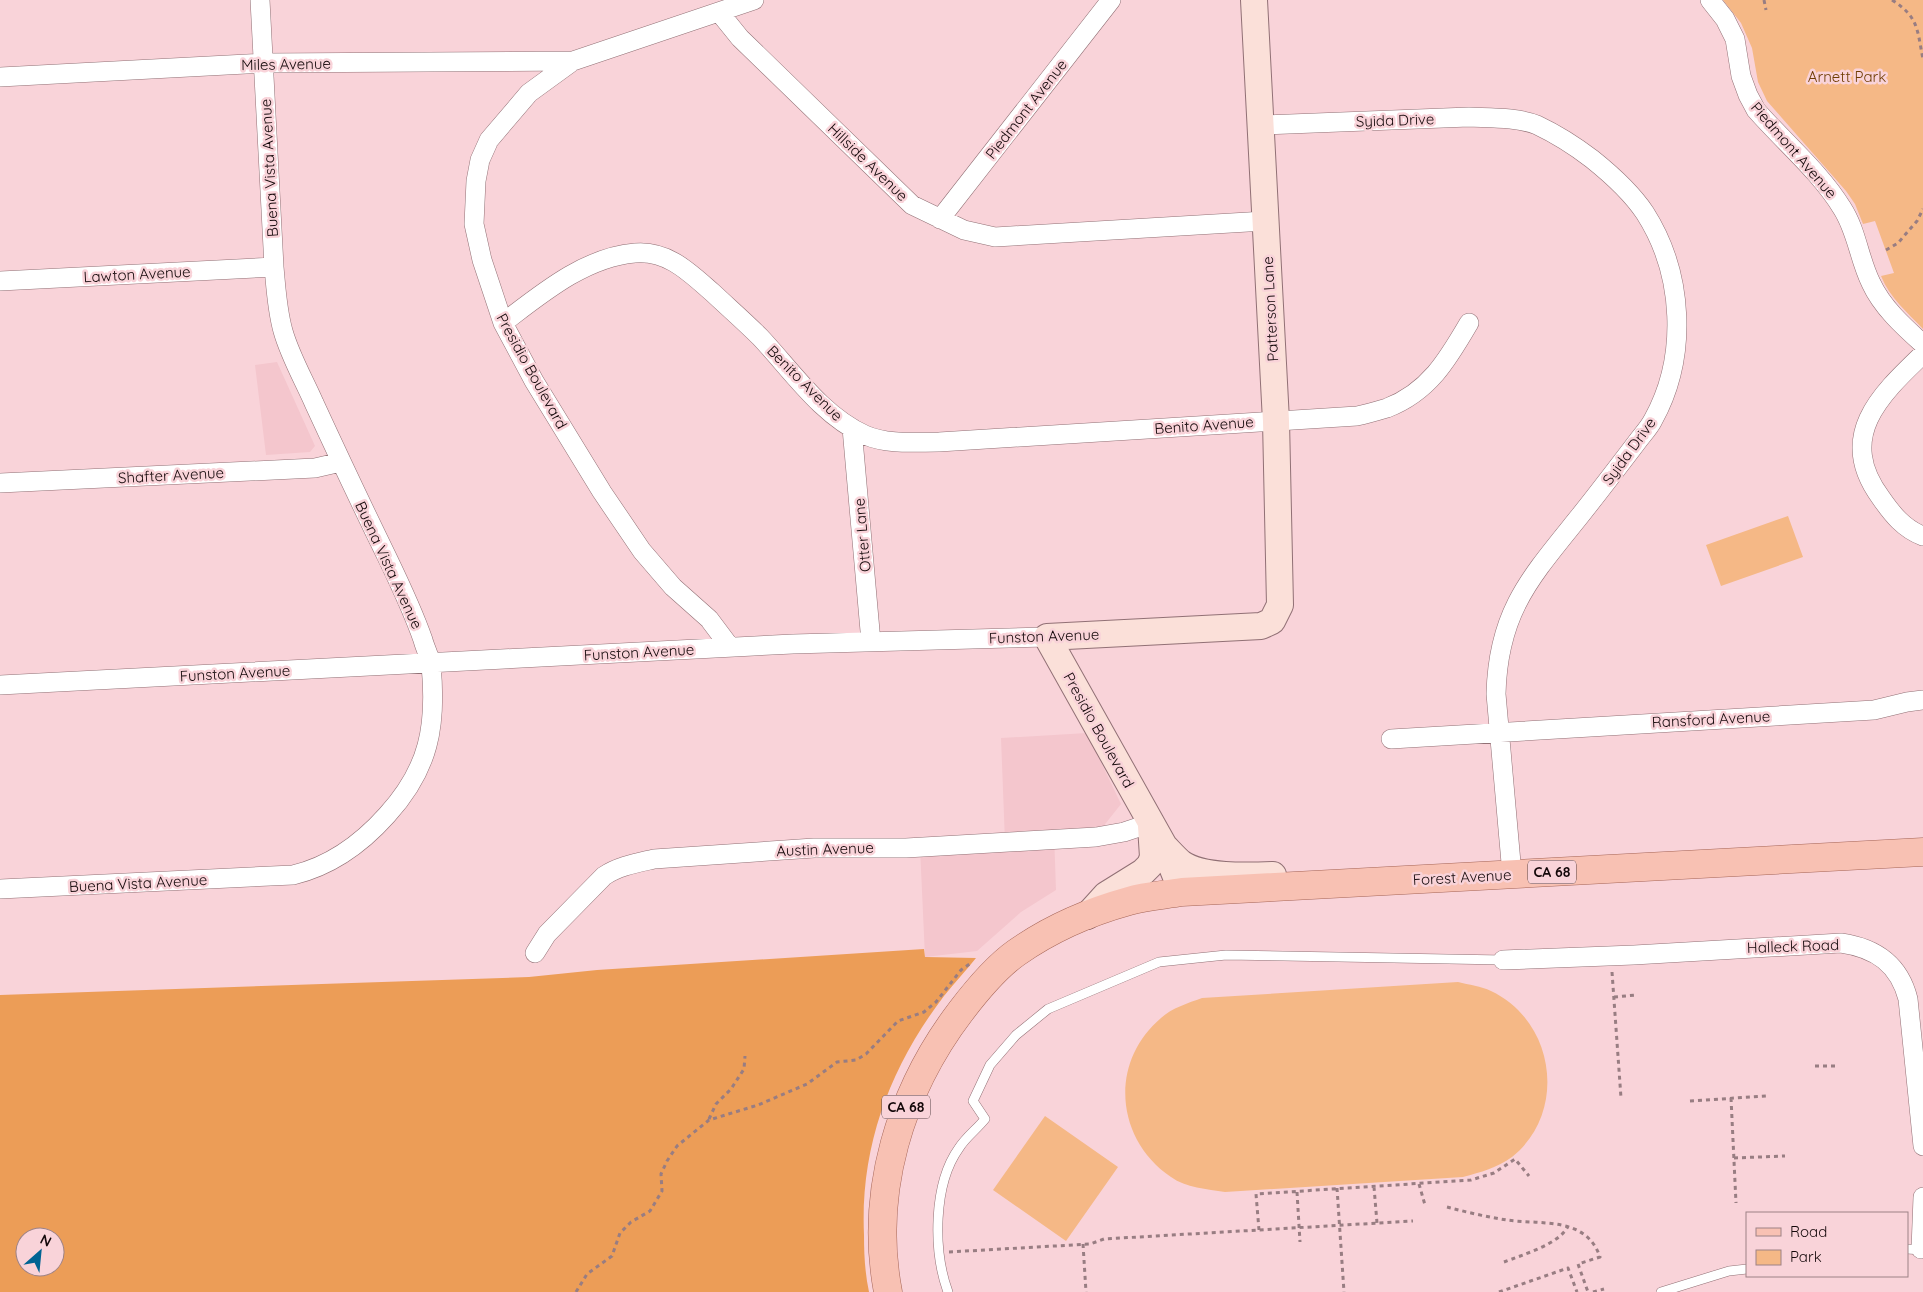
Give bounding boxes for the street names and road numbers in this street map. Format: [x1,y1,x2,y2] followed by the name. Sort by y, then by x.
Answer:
[241,54,331,74] street label: Miles Avenue
[981,55,1071,163] street label: Piedmont Avenue
[256,98,282,238] street label: Buena Vista Avenue
[1747,98,1841,202] street label: Piedmont Avenue
[1355,109,1435,131] street label: Syida Drive
[824,119,912,205] street label: Hillside Avenue
[1258,256,1282,362] street label: Patterson Lane
[83,262,191,286] street label: Lawton Avenue
[492,310,572,432] street label: Presidio Boulevard
[763,341,847,425] street label: Benito Avenue
[1154,412,1254,438] street label: Benito Avenue
[1598,414,1660,488] street label: Syida Drive
[117,463,225,487] street label: Shafter Avenue
[849,497,875,573] street label: Otter Lane
[351,498,427,632] street label: Buena Vista Avenue
[988,625,1100,647] street label: Funston Avenue
[583,640,695,664] street label: Funston Avenue
[179,661,291,685] street label: Funston Avenue
[1059,669,1139,791] street label: Presidio Boulevard
[1651,706,1771,732] street label: Ransford Avenue
[776,838,874,860] street label: Austin Avenue
[1528,860,1576,884] road number: CA 68
[1412,865,1512,889] street label: Forest Avenue
[68,870,208,896] street label: Buena Vista Avenue
[1747,935,1839,957] street label: Halleck Road
[882,1096,930,1118] road number: CA 68

